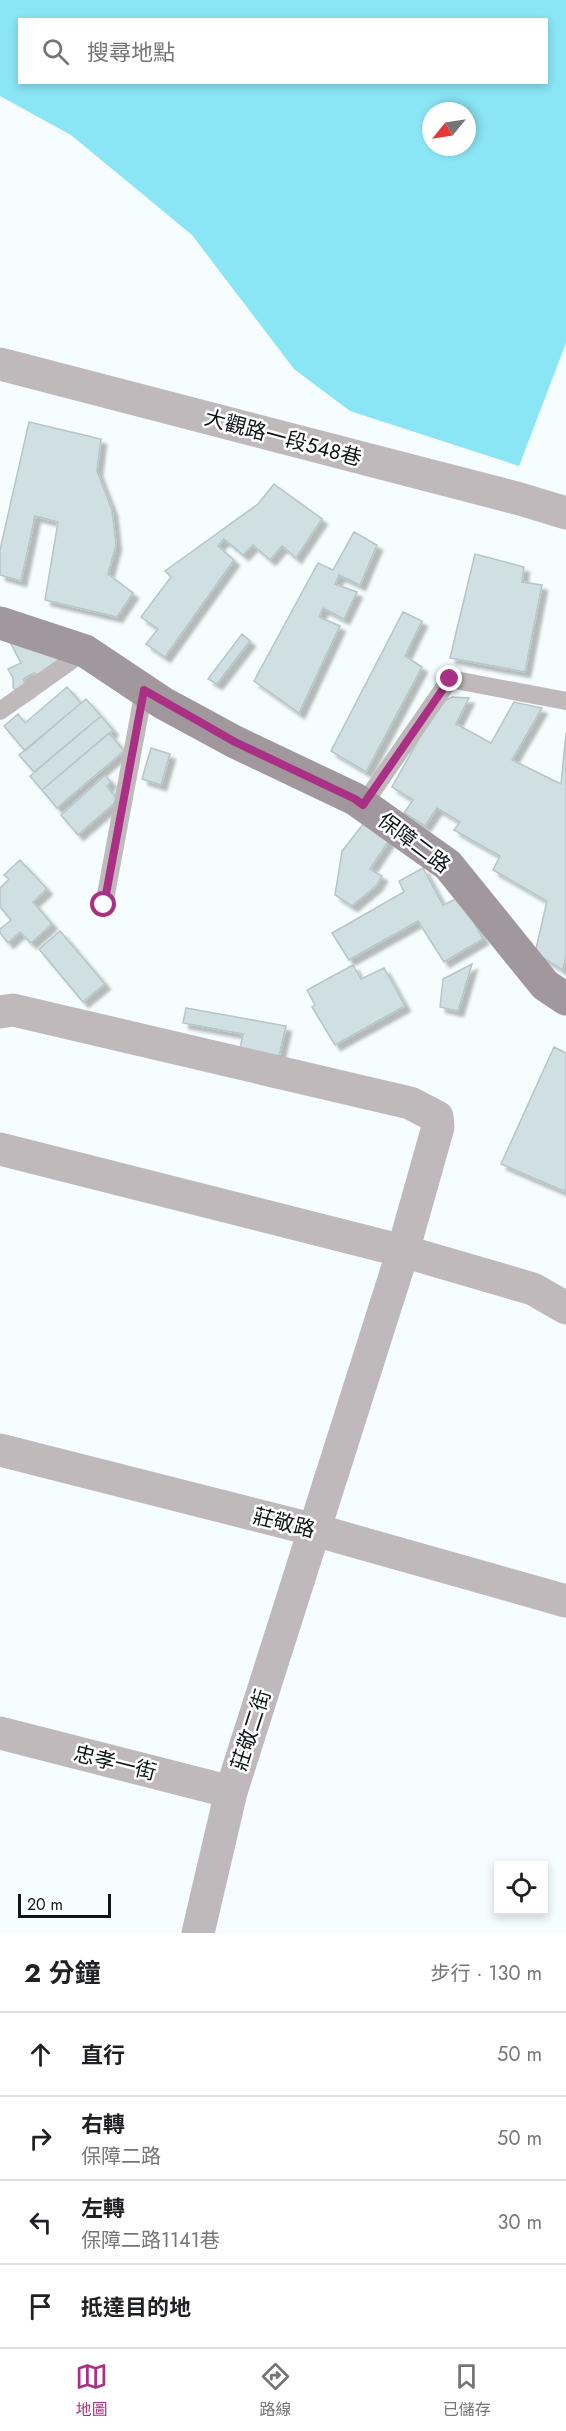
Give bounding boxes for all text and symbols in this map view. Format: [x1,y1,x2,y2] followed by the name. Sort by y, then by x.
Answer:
[18,18,548,84] search box
[39,35,72,68] icon: search
[87,36,175,68] text: 搜尋地點
[422,102,476,156] north arrow
[201,403,365,473] street label: 大觀路一段548巷
[436,665,462,691] route end
[371,806,457,880] street label: 保障二路
[90,891,116,917] route start
[250,1501,318,1545] street label: 莊敬路
[224,1685,278,1775] street label: 莊敬二街
[71,1738,159,1788] street label: 忠孝一街
[494,1861,548,1915] map controls
[494,1861,548,1915] button: locate
[18,1891,111,1918] scale bar
[27,1893,63,1916] text: 20 m
[24,1954,101,1992] text: 2 分鐘
[430,1959,542,1988] text: 步行 · 130 m
[24,2038,57,2071] icon: ahead
[81,2039,125,2071] text: 直行
[497,2040,542,2069] text: 50 m
[81,2108,125,2140] text: 右轉
[24,2122,57,2155] icon: right
[497,2124,542,2153] text: 50 m
[81,2142,161,2171] text: 保障二路
[81,2192,125,2224] text: 左轉
[24,2206,57,2239] icon: left
[497,2208,542,2237] text: 30 m
[81,2226,220,2255] text: 保障二路1141巷
[24,2290,57,2323] icon: arrive
[81,2291,191,2323] text: 抵達目的地
[75,2360,108,2421] tab: 地圖
[259,2360,292,2421] tab: 路線
[443,2360,491,2421] tab: 已儲存

